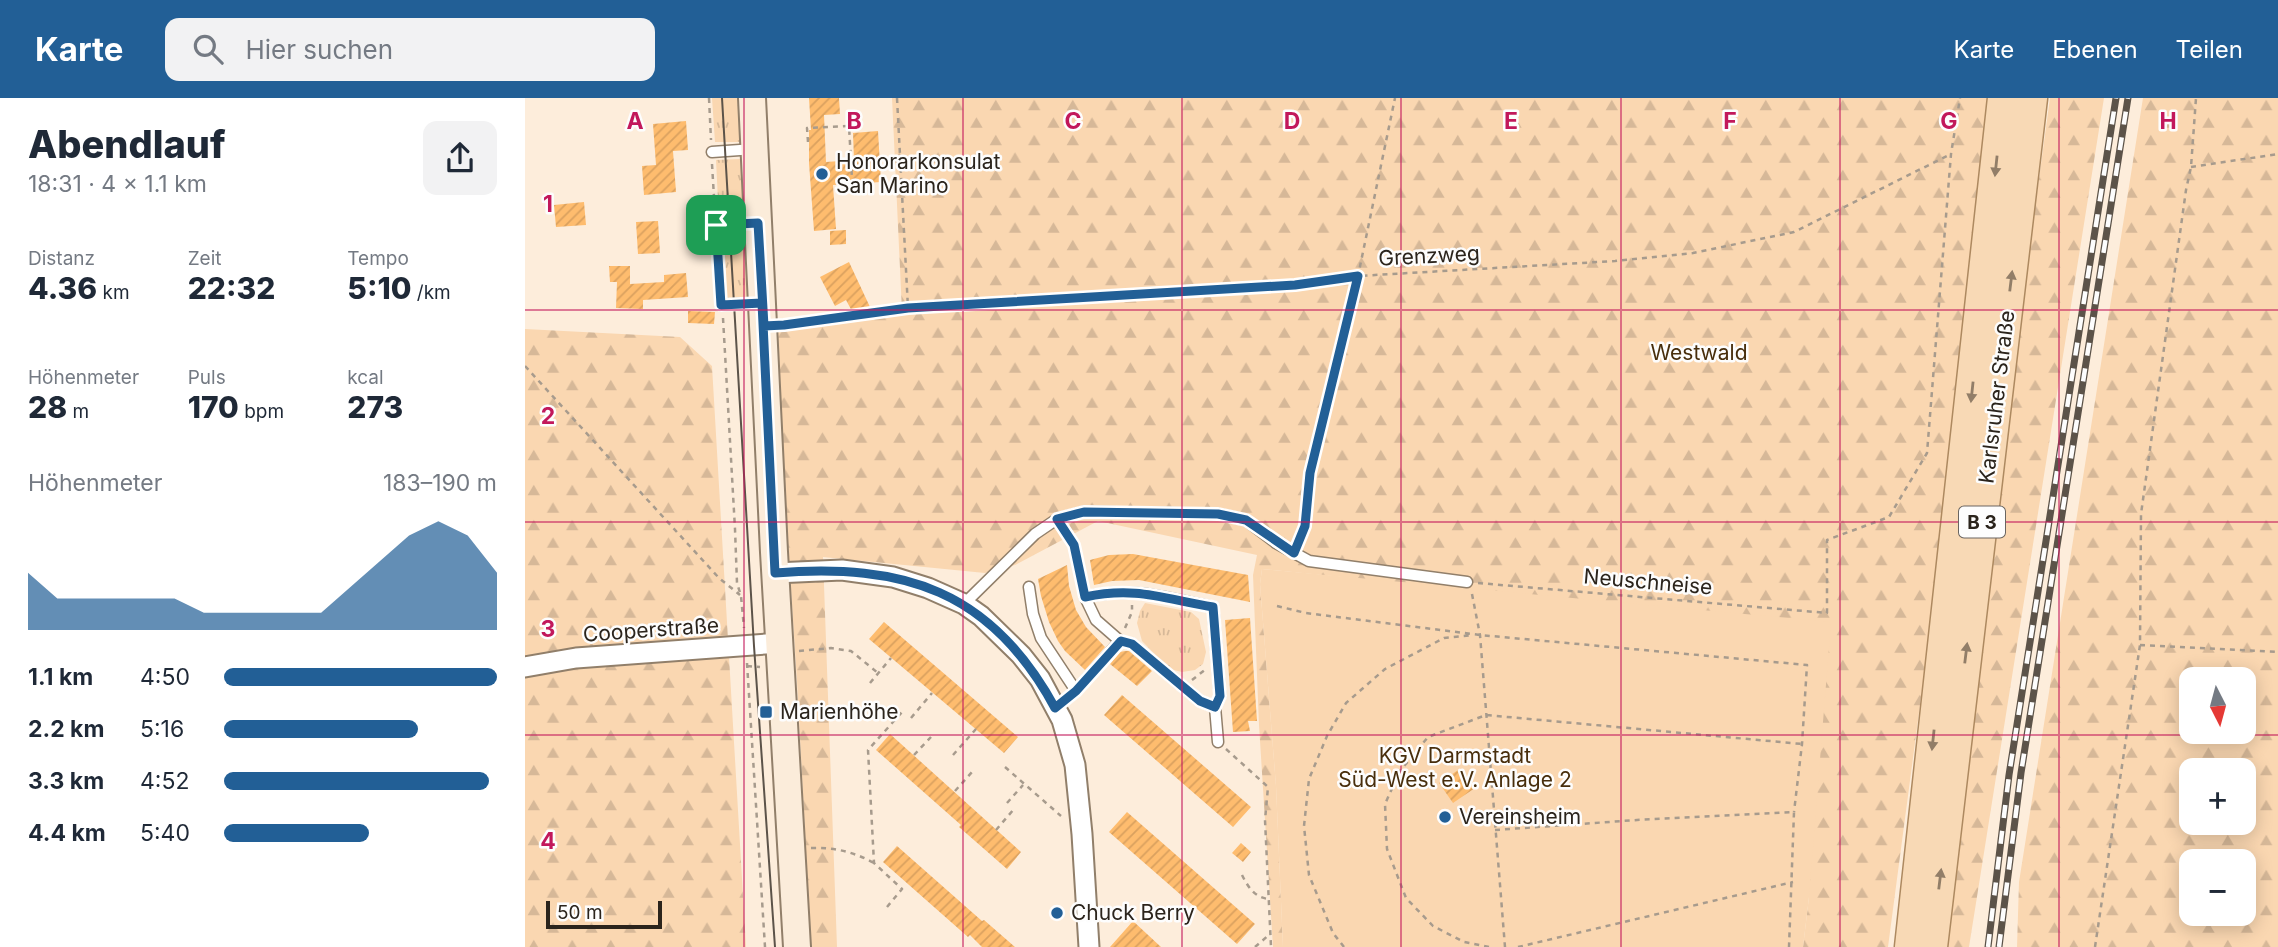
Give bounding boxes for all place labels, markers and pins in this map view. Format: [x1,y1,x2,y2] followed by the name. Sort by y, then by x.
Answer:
[836,149,1001,198] place label: Honorarkonsulat San Marino
[814,166,830,182] marker: Honorarkonsulat San Marino
[686,195,746,255] pin
[780,699,898,724] place label: Marienhöhe
[758,704,774,720] marker: Marienhöhe
[1459,804,1581,829] place label: Vereinsheim
[1437,809,1453,825] marker: Vereinsheim
[1071,900,1195,925] place label: Chuck Berry
[1049,905,1065,921] marker: Chuck Berry

